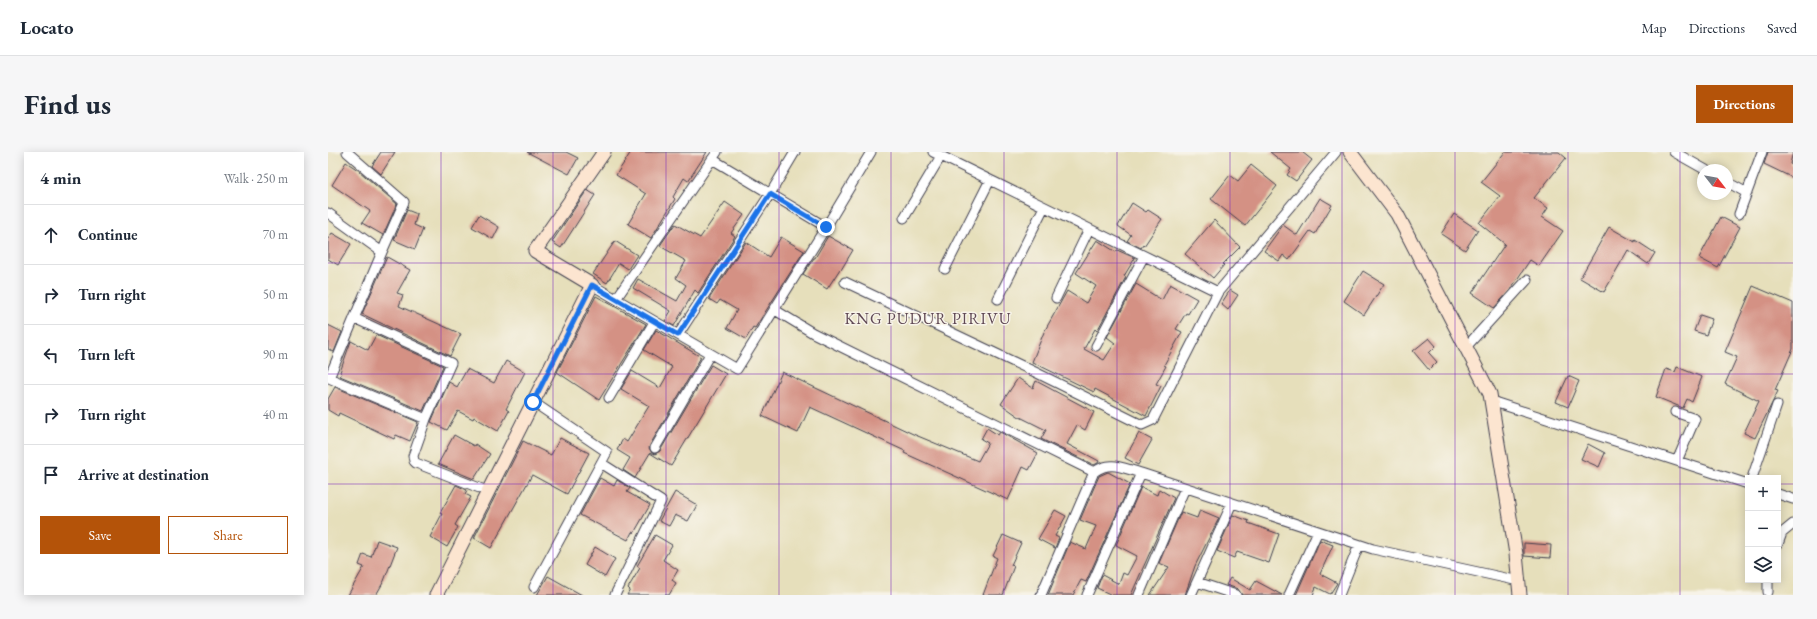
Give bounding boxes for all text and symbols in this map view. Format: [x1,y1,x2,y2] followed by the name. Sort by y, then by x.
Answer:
[20,15,74,40] text: Locato
[1641,19,1667,37] text: Map
[1689,19,1745,37] text: Directions
[1767,19,1797,37] text: Saved
[1696,85,1793,123] button: Directions
[24,86,111,122] text: Find us
[1697,164,1733,200] north arrow
[40,167,81,189] text: 4 min
[224,170,288,187] text: Walk · 250 m
[817,218,835,236] route end
[40,224,62,246] icon: ahead
[78,225,138,244] text: Continue
[263,226,288,243] text: 70 m
[40,284,62,306] icon: right
[78,285,146,304] text: Turn right
[263,286,288,303] text: 50 m
[844,308,1012,329] district label: KNG PUDUR PIRIVU
[40,344,62,366] icon: left
[78,345,135,364] text: Turn left
[263,346,288,363] text: 90 m
[524,393,542,411] route start
[40,404,62,426] icon: right
[78,405,146,424] text: Turn right
[263,406,288,423] text: 40 m
[40,464,62,486] icon: arrive
[78,465,209,484] text: Arrive at destination
[1745,475,1781,583] map controls
[1745,475,1781,511] button: +
[1745,511,1781,547] button: −
[40,516,160,554] button: Save
[168,516,288,554] button: Share
[1745,547,1781,583] button: layers

